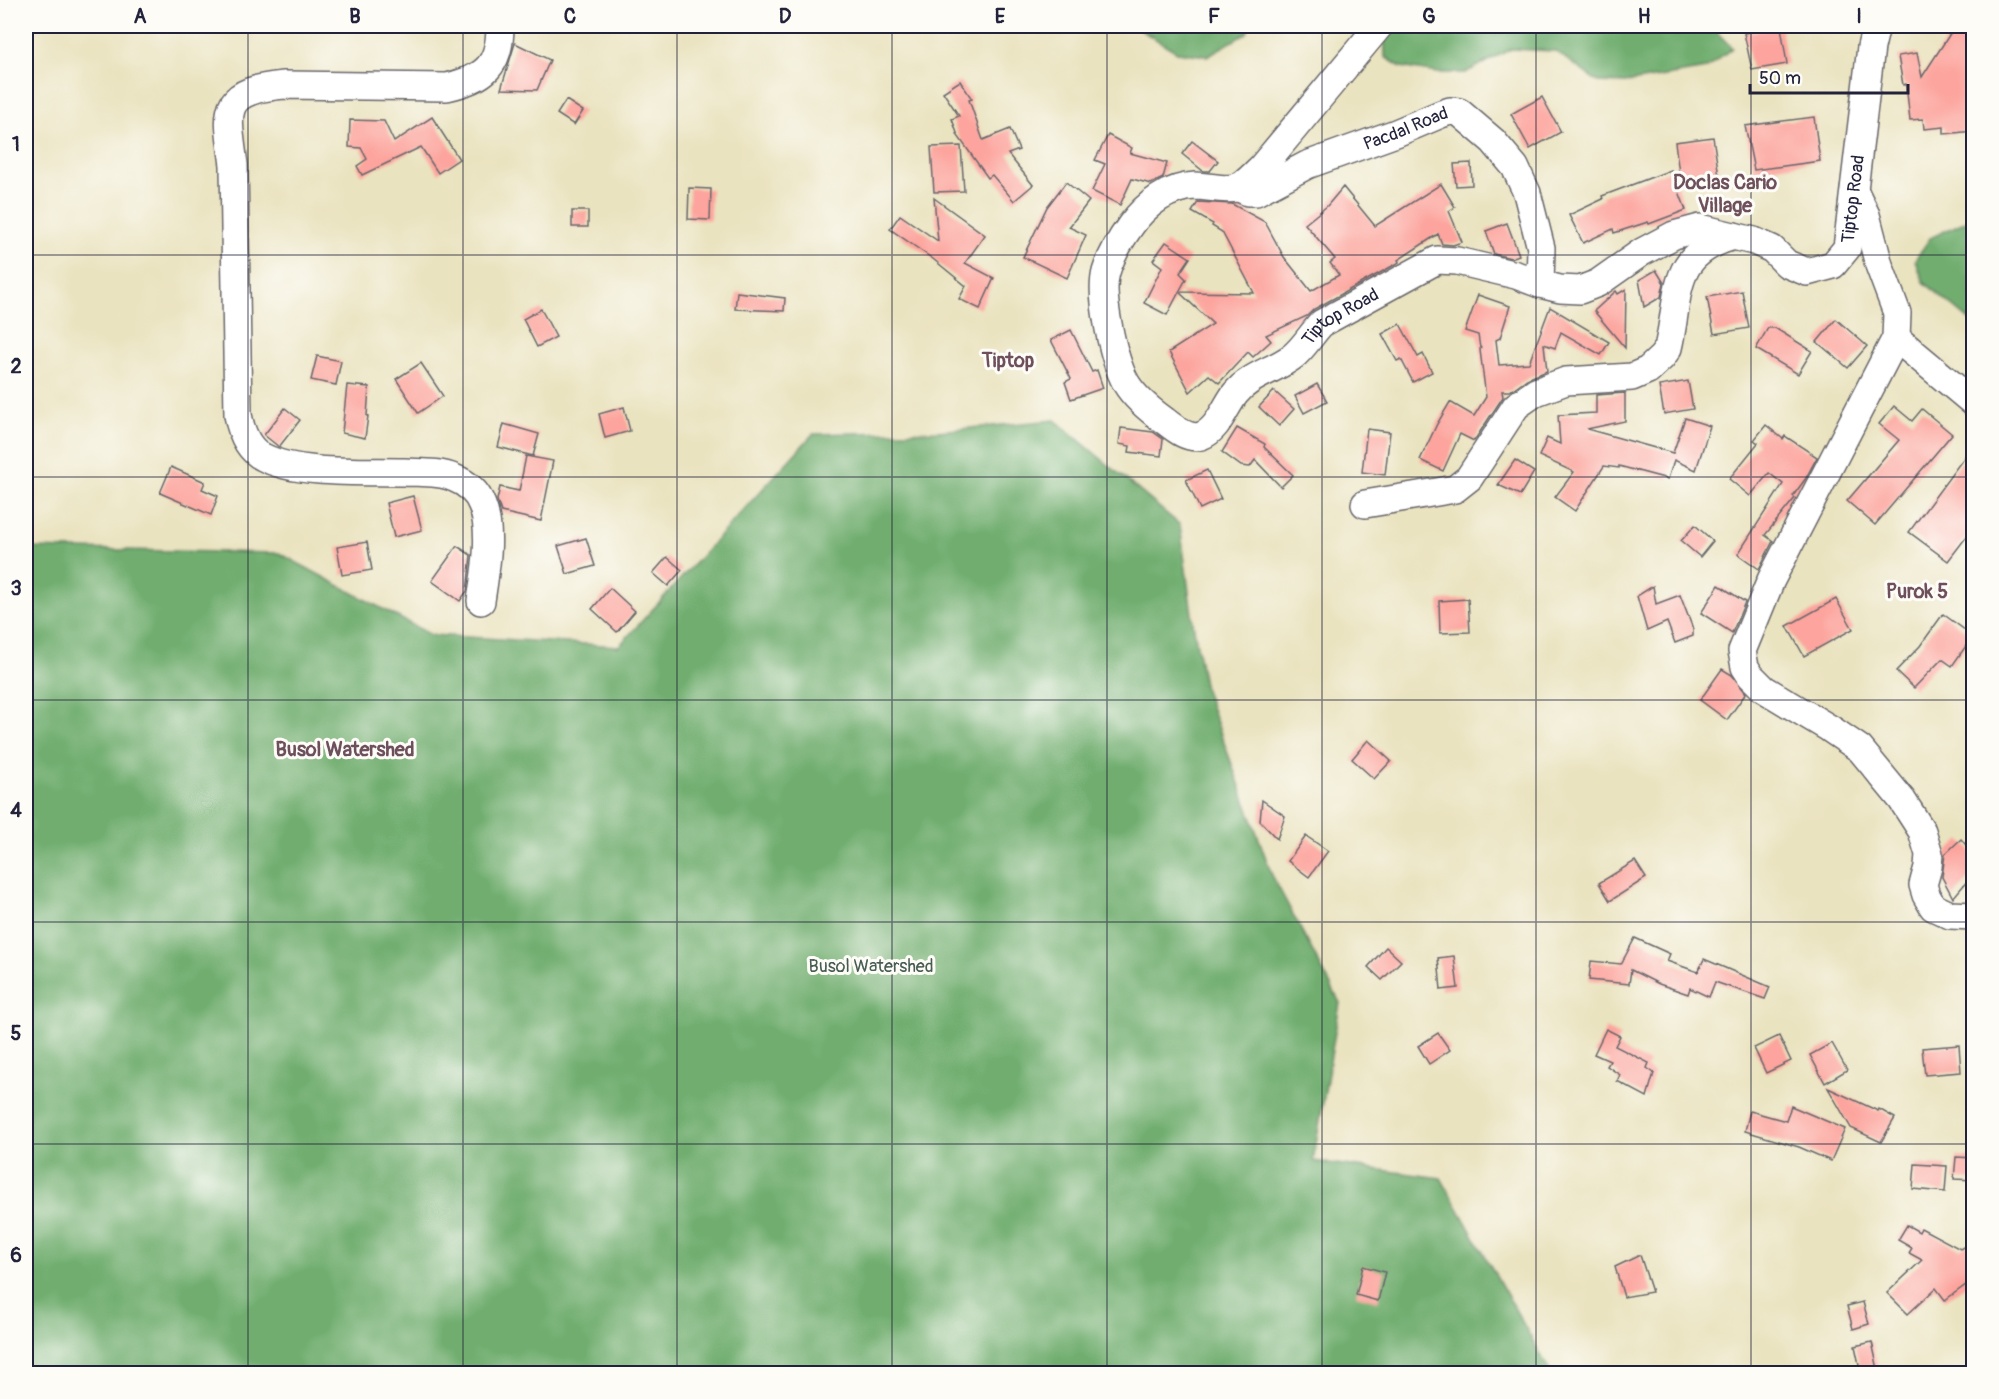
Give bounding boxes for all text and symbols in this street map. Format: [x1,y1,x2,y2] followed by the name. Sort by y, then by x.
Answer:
[134,4,147,29] text: A
[349,4,361,29] text: B
[564,4,576,29] text: C
[779,4,792,29] text: D
[995,4,1006,29] text: E
[1208,4,1220,29] text: F
[1422,4,1436,29] text: G
[1638,4,1651,29] text: H
[1856,4,1862,29] text: I
[1750,57,1908,95] scale bar
[1759,67,1801,90] text: 50 m
[1360,102,1451,156] street label: Pacdal Road
[12,132,20,157] text: 1
[1837,154,1870,244] street label: Tiptop Road
[1673,170,1777,218] district label: Doclas Cario Village
[1297,283,1383,350] street label: Tiptop Road
[981,348,1035,373] district label: Tiptop
[10,354,22,379] text: 2
[10,576,22,601] text: 3
[1886,579,1948,604] district label: Purok 5
[276,737,414,762] district label: Busol Watershed
[10,798,22,823] text: 4
[808,955,934,978] park label: Busol Watershed
[11,1021,22,1046] text: 5
[10,1243,22,1268] text: 6

